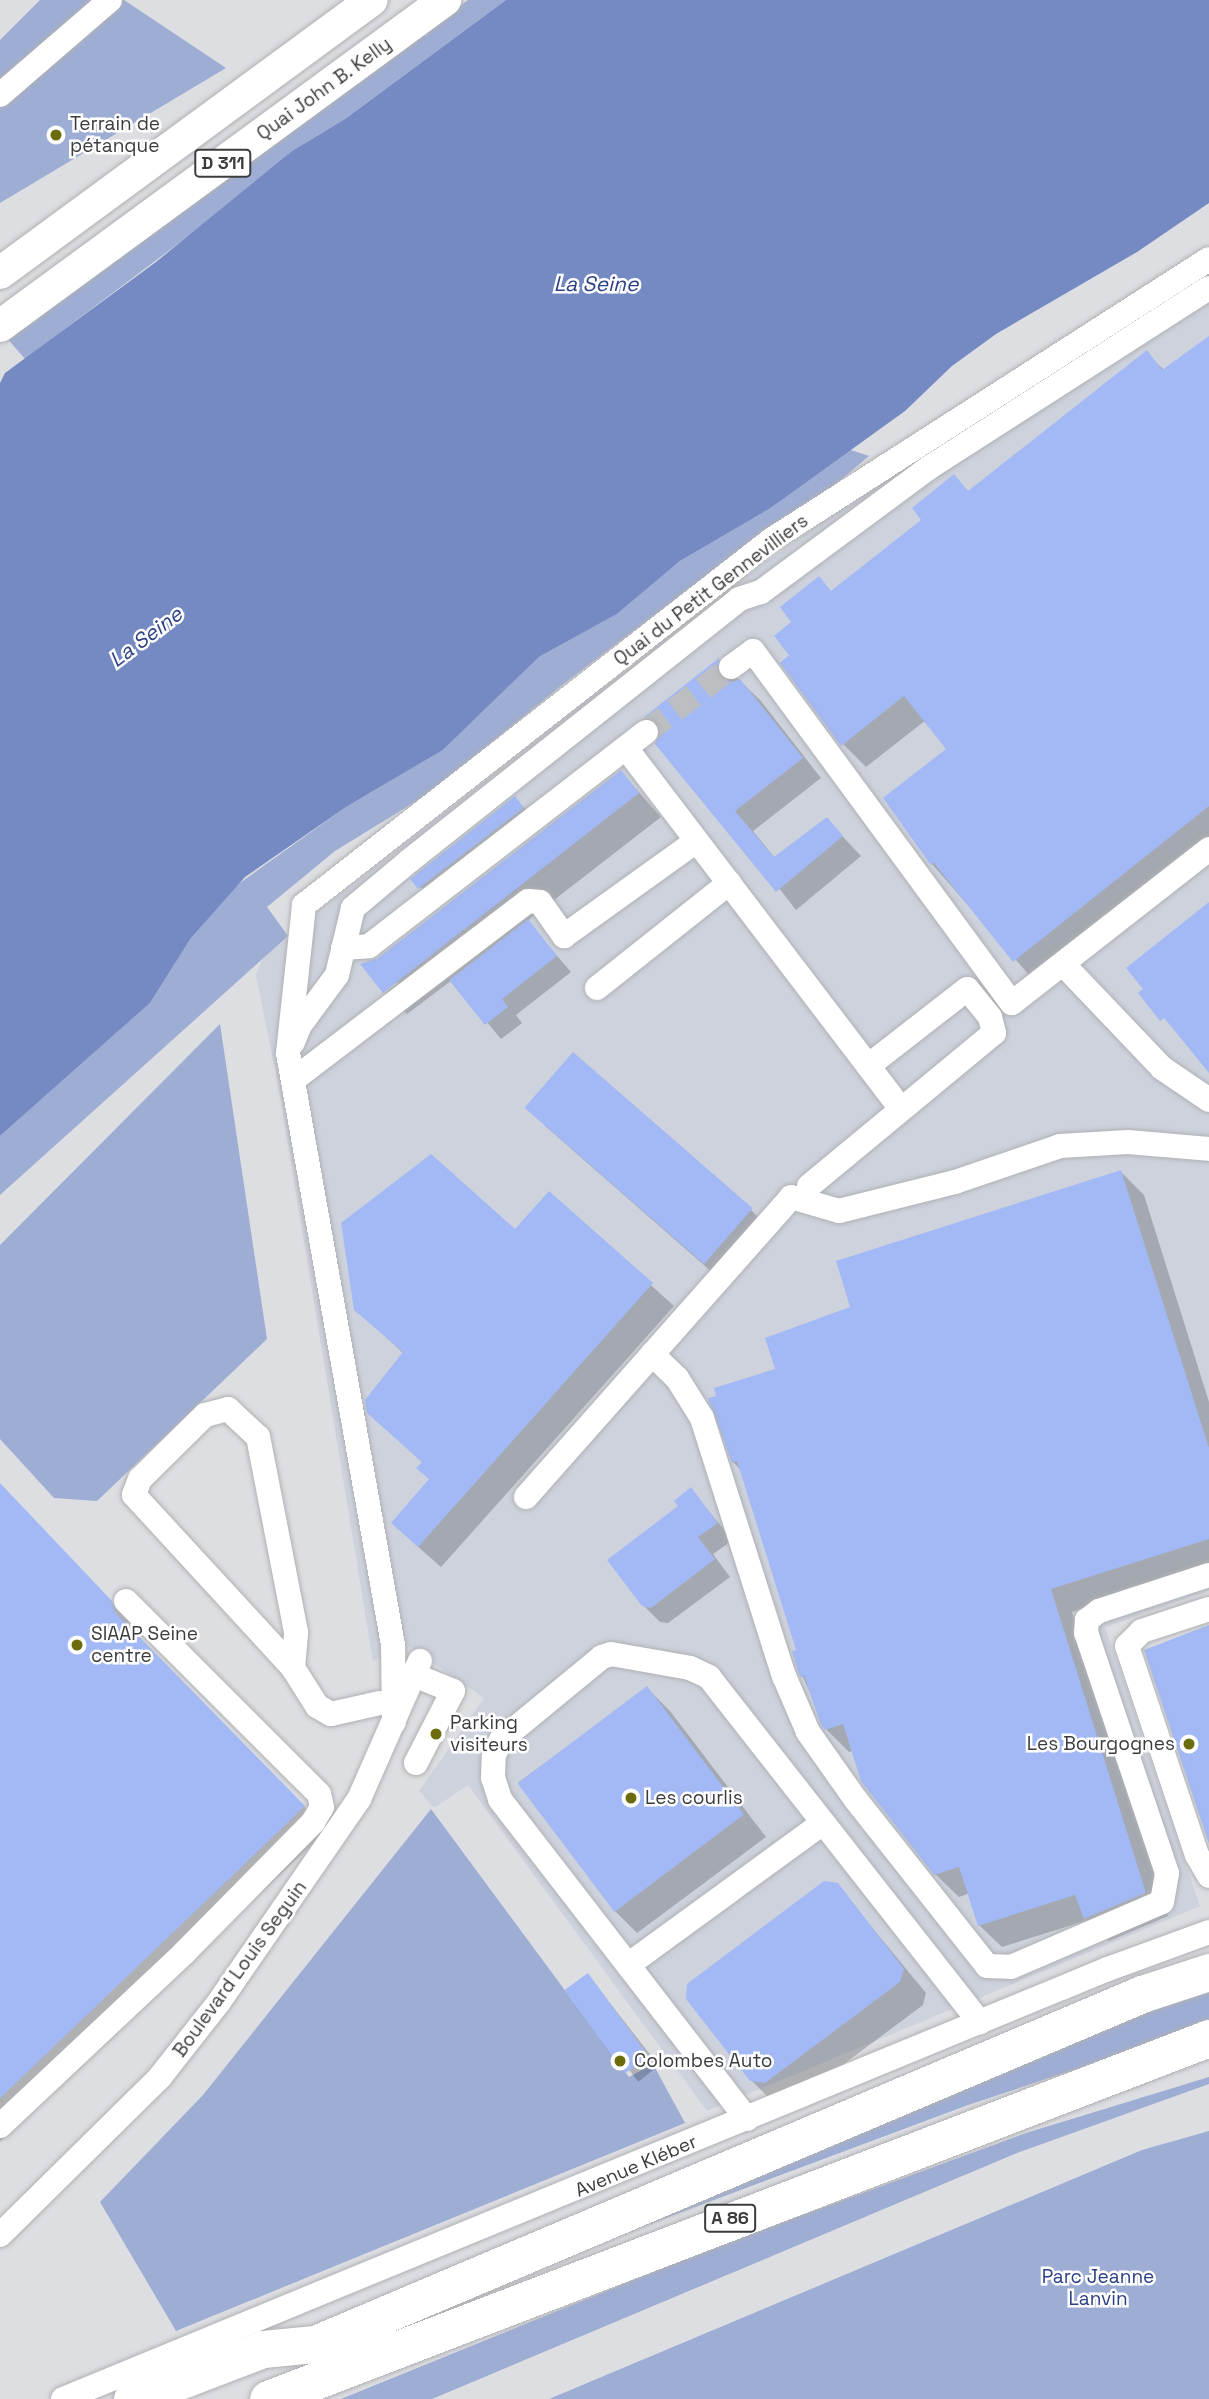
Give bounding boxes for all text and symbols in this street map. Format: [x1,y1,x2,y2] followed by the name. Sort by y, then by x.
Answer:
[252,32,396,146] street label: Quai John B. Kelly
[70,113,160,157] place label: Terrain de pétanque
[48,127,64,143] marker: Terrain de pétanque
[193,148,253,178] road number: D 311
[554,271,638,297] water label: La Seine
[609,509,813,671] street label: Quai du Petit Gennevilliers
[105,601,187,673] water label: La Seine
[91,1623,198,1667] place label: SIAAP Seine centre
[69,1637,85,1653] marker: SIAAP Seine centre
[450,1712,528,1756] place label: Parking visiteurs
[428,1726,444,1742] marker: Parking visiteurs
[1027,1733,1175,1755] place label: Les Bourgognes
[1181,1736,1197,1752] marker: Les Bourgognes
[645,1787,743,1809] place label: Les courlis
[623,1790,639,1806] marker: Les courlis
[168,1876,312,2062] street label: Boulevard Louis Seguin
[634,2050,773,2072] place label: Colombes Auto
[612,2053,628,2069] marker: Colombes Auto
[572,2130,700,2202] street label: Avenue Kléber
[704,2204,756,2232] road number: A 86
[1042,2266,1154,2310] park label: Parc Jeanne Lanvin

